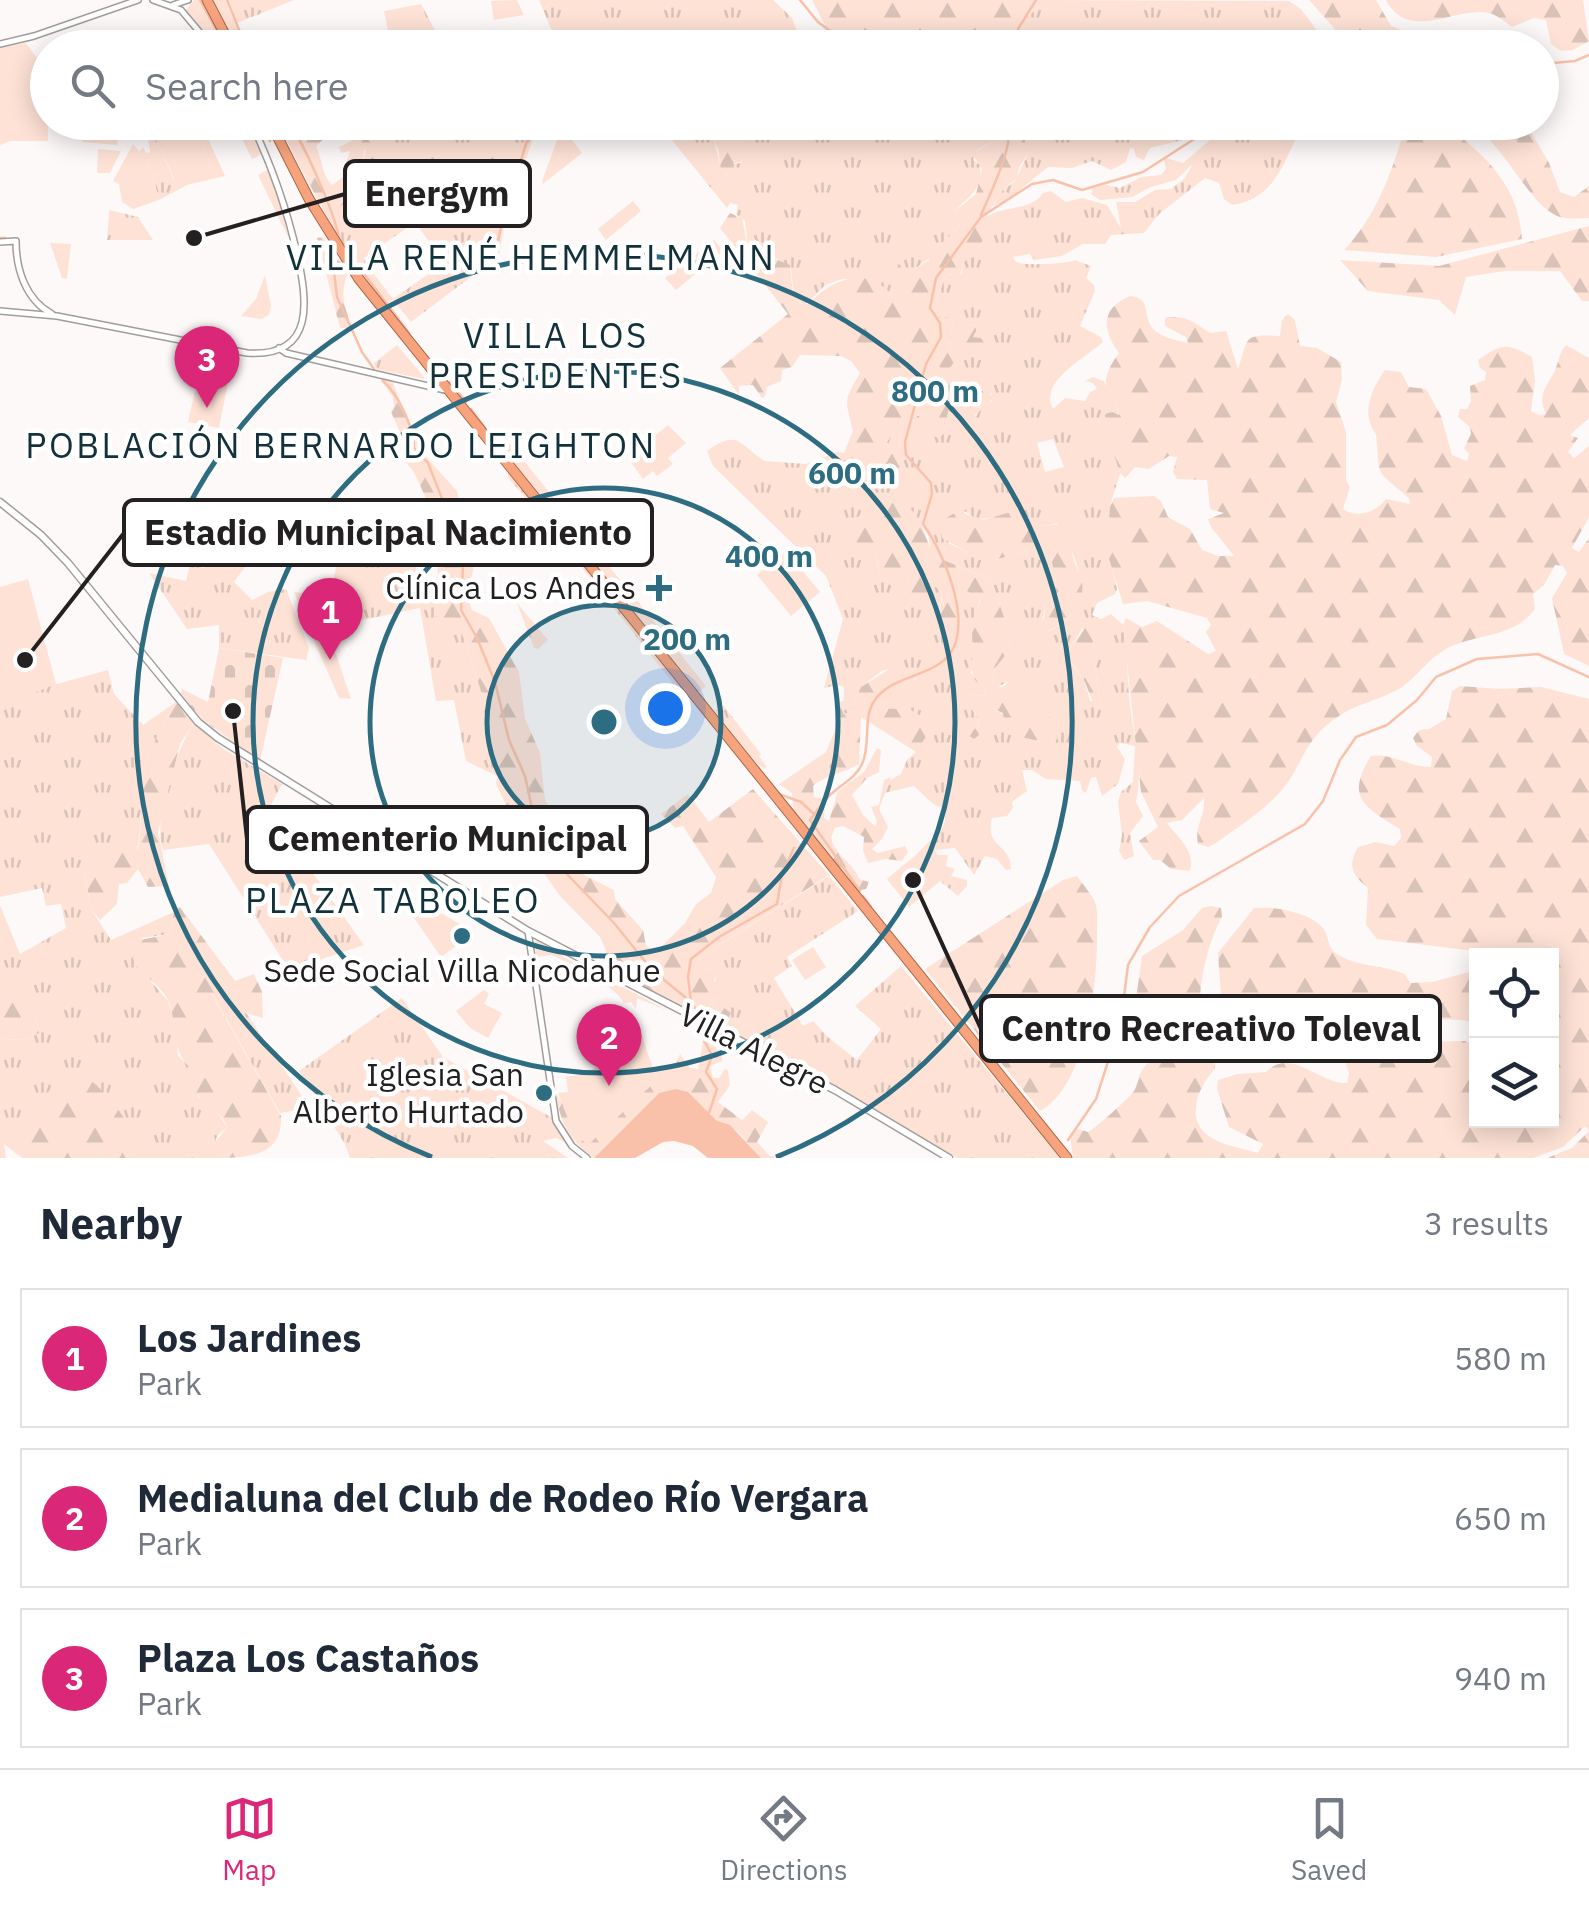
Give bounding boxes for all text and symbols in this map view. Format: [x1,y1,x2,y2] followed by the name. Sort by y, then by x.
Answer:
[30,30,1559,140] search box
[65,58,120,113] icon: search
[145,61,349,110] text: Search here
[345,161,530,226] callout: Energym
[365,170,509,216] text: Energym
[286,234,776,280] district label: VILLA RENÉ HEMMELMANN
[428,312,684,398] district label: VILLA LOS PRESIDENTES
[174,326,240,408] pin: 3
[891,371,979,410] text: 800 m
[25,422,657,468] district label: POBLACIÓN BERNARDO LEIGHTON
[808,453,896,492] text: 600 m
[124,500,652,565] callout: Estadio Municipal Nacimiento
[144,509,632,555] text: Estadio Municipal Nacimiento
[725,536,813,575] text: 400 m
[385,566,636,608] place label: Clínica Los Andes
[646,575,672,601] marker: Clínica Los Andes
[298,578,362,660] pin: 1
[643,619,731,658] text: 200 m
[640,683,691,734] your location
[586,704,622,740] centre of rings
[247,807,647,872] callout: Cementerio Municipal
[267,815,627,861] text: Cementerio Municipal
[245,877,541,923] district label: PLAZA TABOLEO
[451,925,473,947] marker: Sede Social Villa Nicodahue
[1469,948,1559,1128] map controls
[1469,948,1559,1038] button: locate
[263,949,661,991] place label: Sede Social Villa Nicodahue
[673,993,836,1104] street label: Villa Alegre
[981,996,1440,1061] callout: Centro Recreativo Toleval
[576,1004,642,1086] pin: 2
[1001,1005,1421,1051] text: Centro Recreativo Toleval
[1469,1038,1559,1128] button: layers
[293,1053,524,1132] place label: Iglesia San Alberto Hurtado
[533,1082,555,1104] marker: Iglesia San Alberto Hurtado
[40,1196,182,1251] text: Nearby
[1424,1202,1549,1244] text: 3 results
[137,1313,362,1362] text: Los Jardines
[65,1337,84,1379] text: 1
[1454,1337,1547,1379] text: 580 m
[137,1362,202,1404] text: Park
[137,1473,869,1522] text: Medialuna del Club de Rodeo Río Vergara
[65,1497,84,1539] text: 2
[1454,1497,1547,1539] text: 650 m
[137,1522,202,1564] text: Park
[137,1633,479,1682] text: Plaza Los Castaños
[65,1657,84,1699] text: 3
[1454,1657,1547,1699] text: 940 m
[137,1682,202,1724] text: Park
[222,1791,277,1888] tab: Map
[720,1791,848,1888] tab: Directions
[1291,1791,1367,1888] tab: Saved

